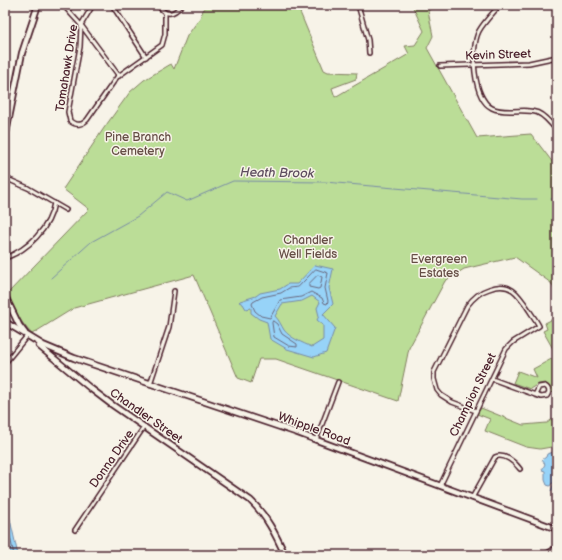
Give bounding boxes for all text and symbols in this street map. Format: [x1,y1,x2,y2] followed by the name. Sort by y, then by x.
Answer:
[53,23,81,113] street label: Tomahawk Drive
[465,46,532,64] street label: Kevin Street
[105,130,172,159] park label: Pine Branch Cemetery
[240,164,315,182] water label: Heath Brook
[279,233,337,262] park label: Chandler Well Fields
[411,252,468,281] park label: Evergreen Estates
[446,350,500,439] street label: Champion Street
[107,385,186,447] street label: Chandler Street
[276,409,352,449] street label: Whipple Road
[87,427,137,491] street label: Donna Drive

